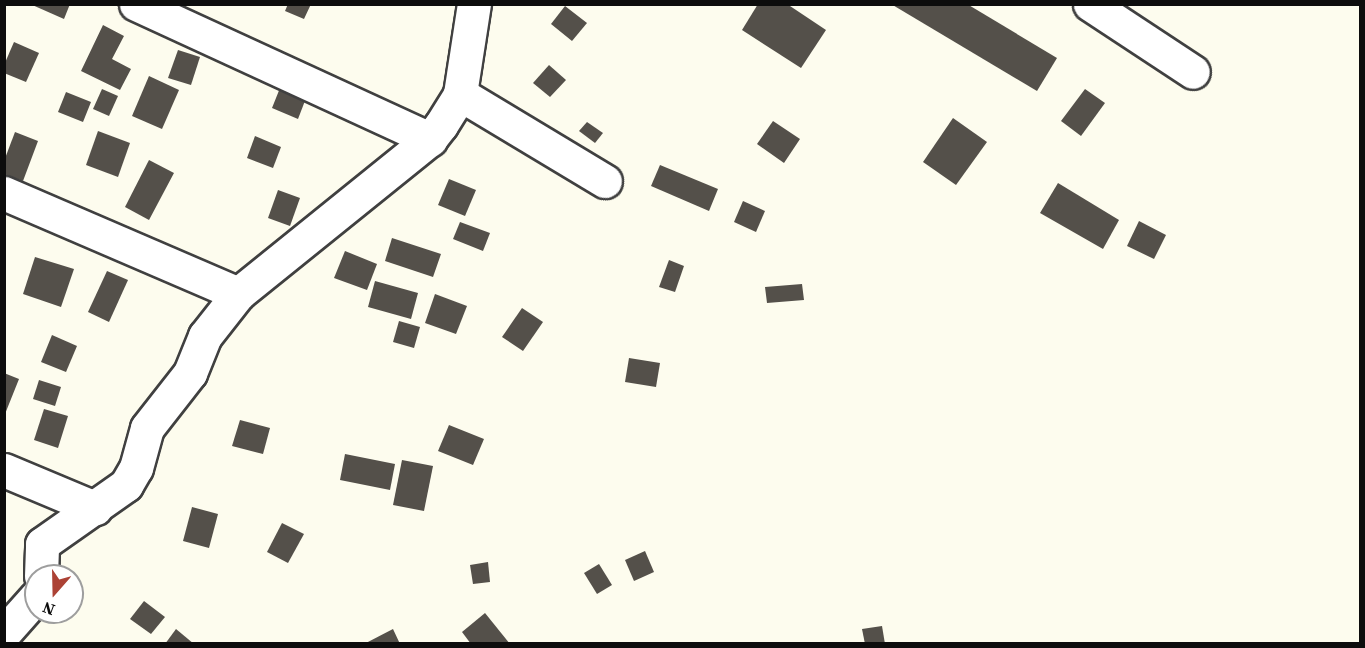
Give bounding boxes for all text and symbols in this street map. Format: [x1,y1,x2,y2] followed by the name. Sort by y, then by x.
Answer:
[24,564,84,624] north arrow
[39,597,58,621] text: N

